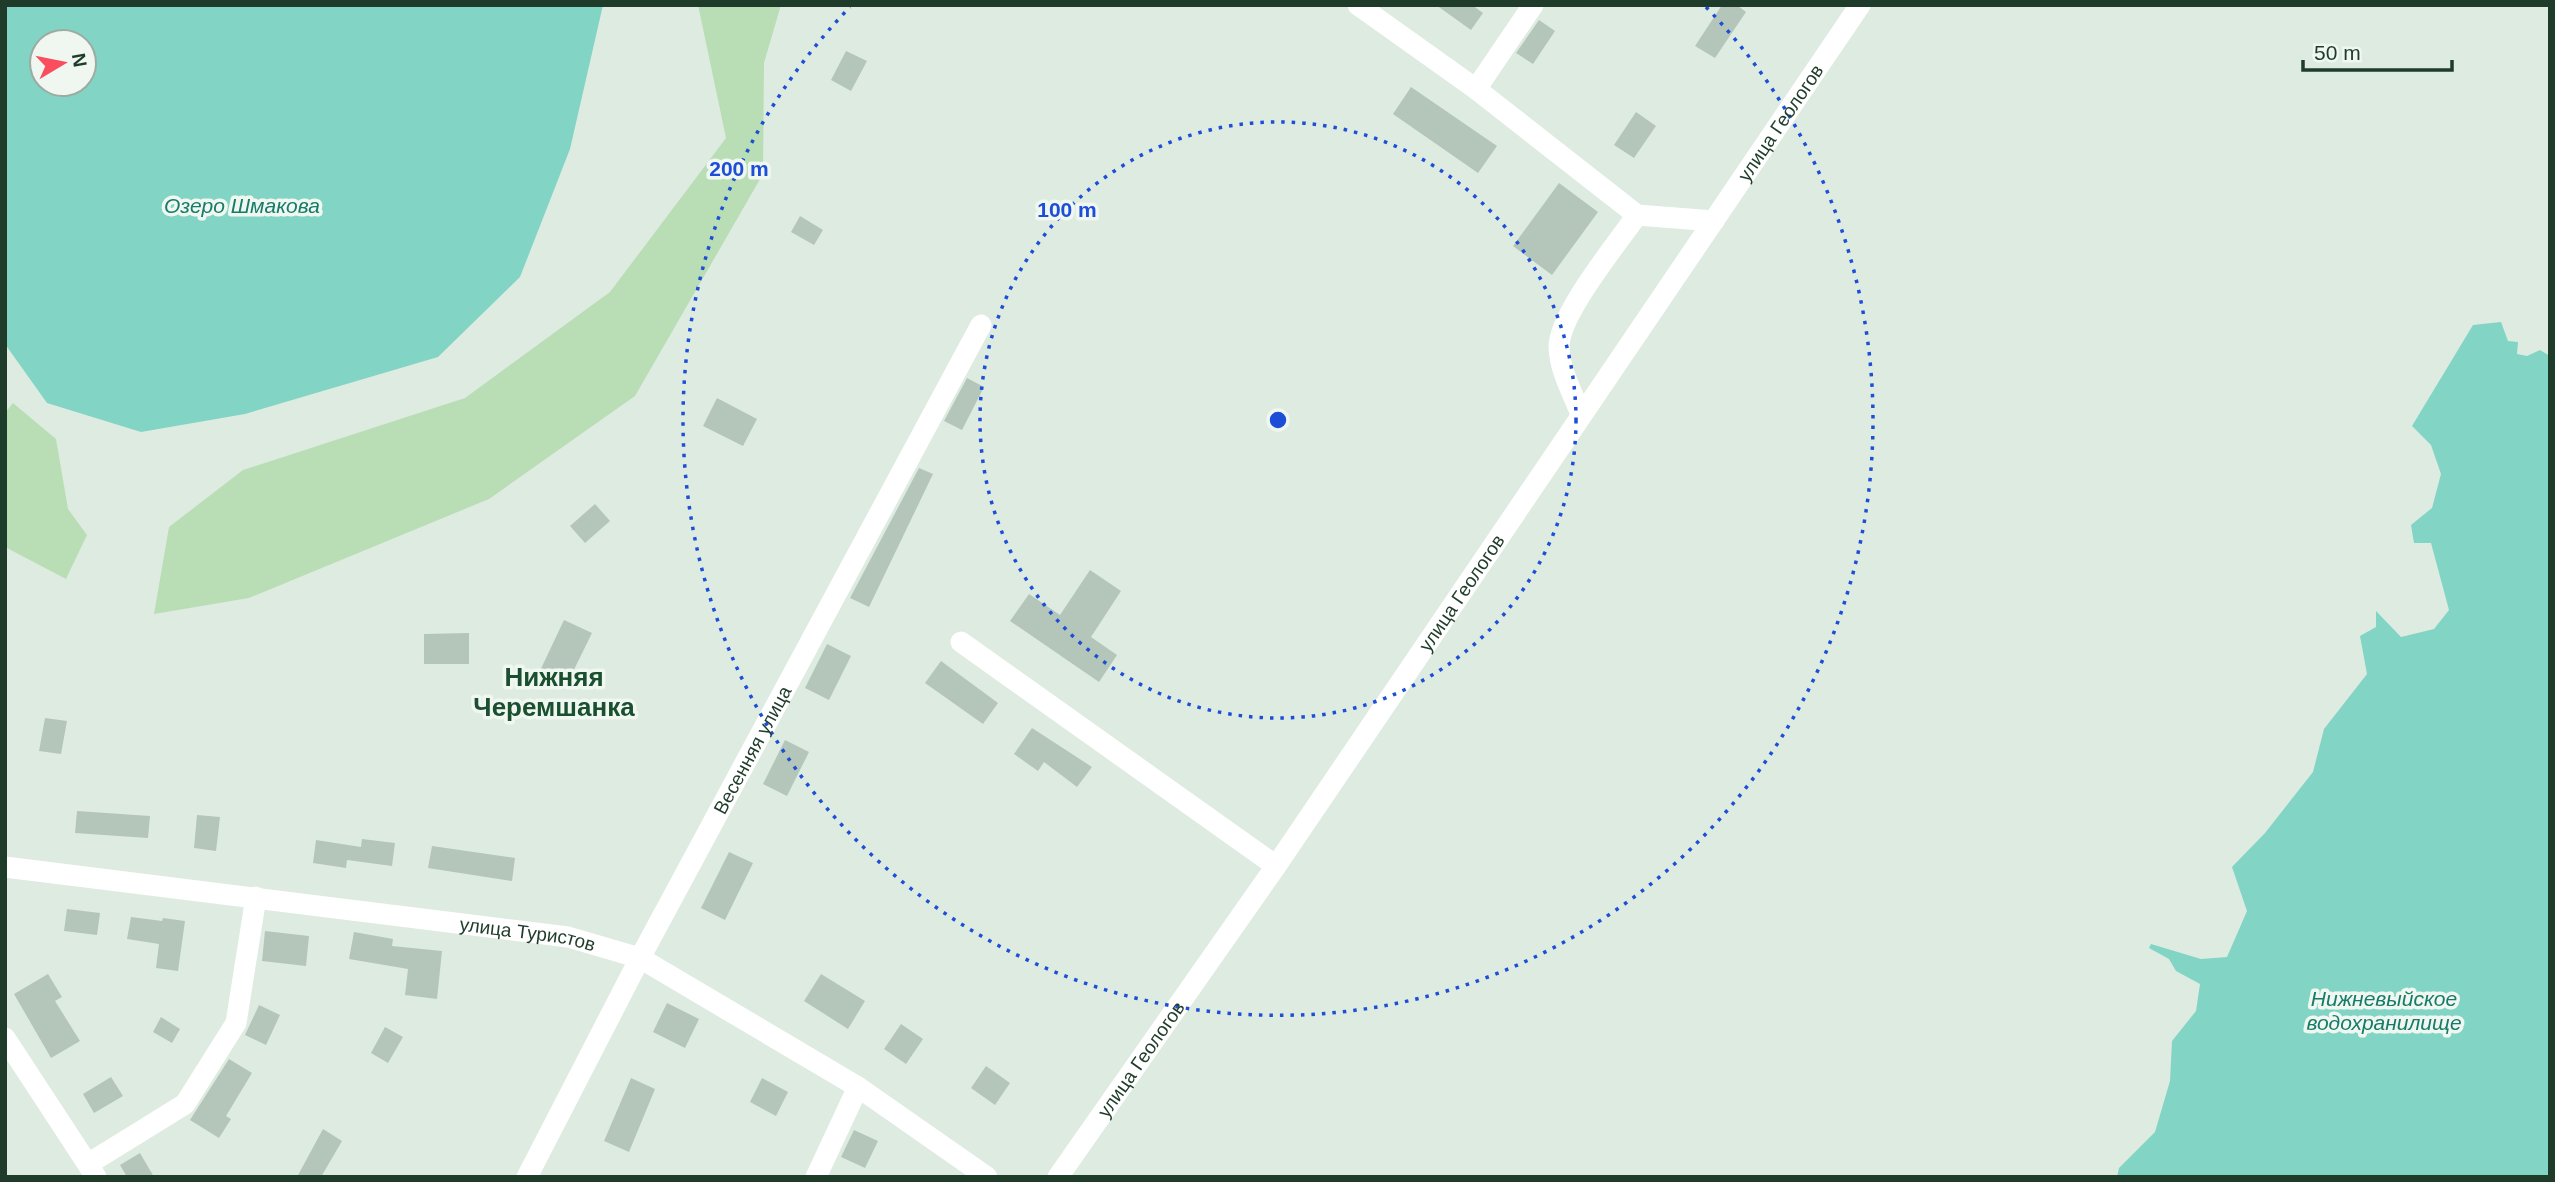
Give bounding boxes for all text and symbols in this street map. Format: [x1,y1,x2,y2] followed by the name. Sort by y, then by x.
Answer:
[28,28,98,98] north arrow
[2303,28,2452,72] scale bar
[2314,41,2361,64] text: 50 m
[68,52,91,69] text: N
[1734,61,1828,185] street label: улица Геологов
[709,157,769,180] text: 200 m
[164,194,320,217] water label: Озеро Шмакова
[1037,198,1097,221] text: 100 m
[1266,408,1290,432] centre of rings
[1415,531,1509,655] street label: улица Геологов
[473,662,635,722] district label: Нижняя Черемшанка
[710,682,796,818] street label: Весенняя улица
[458,914,598,955] street label: улица Туристов
[2306,987,2462,1034] water label: Нижневыйское водохранилище
[1093,997,1189,1121] street label: улица Геологов

